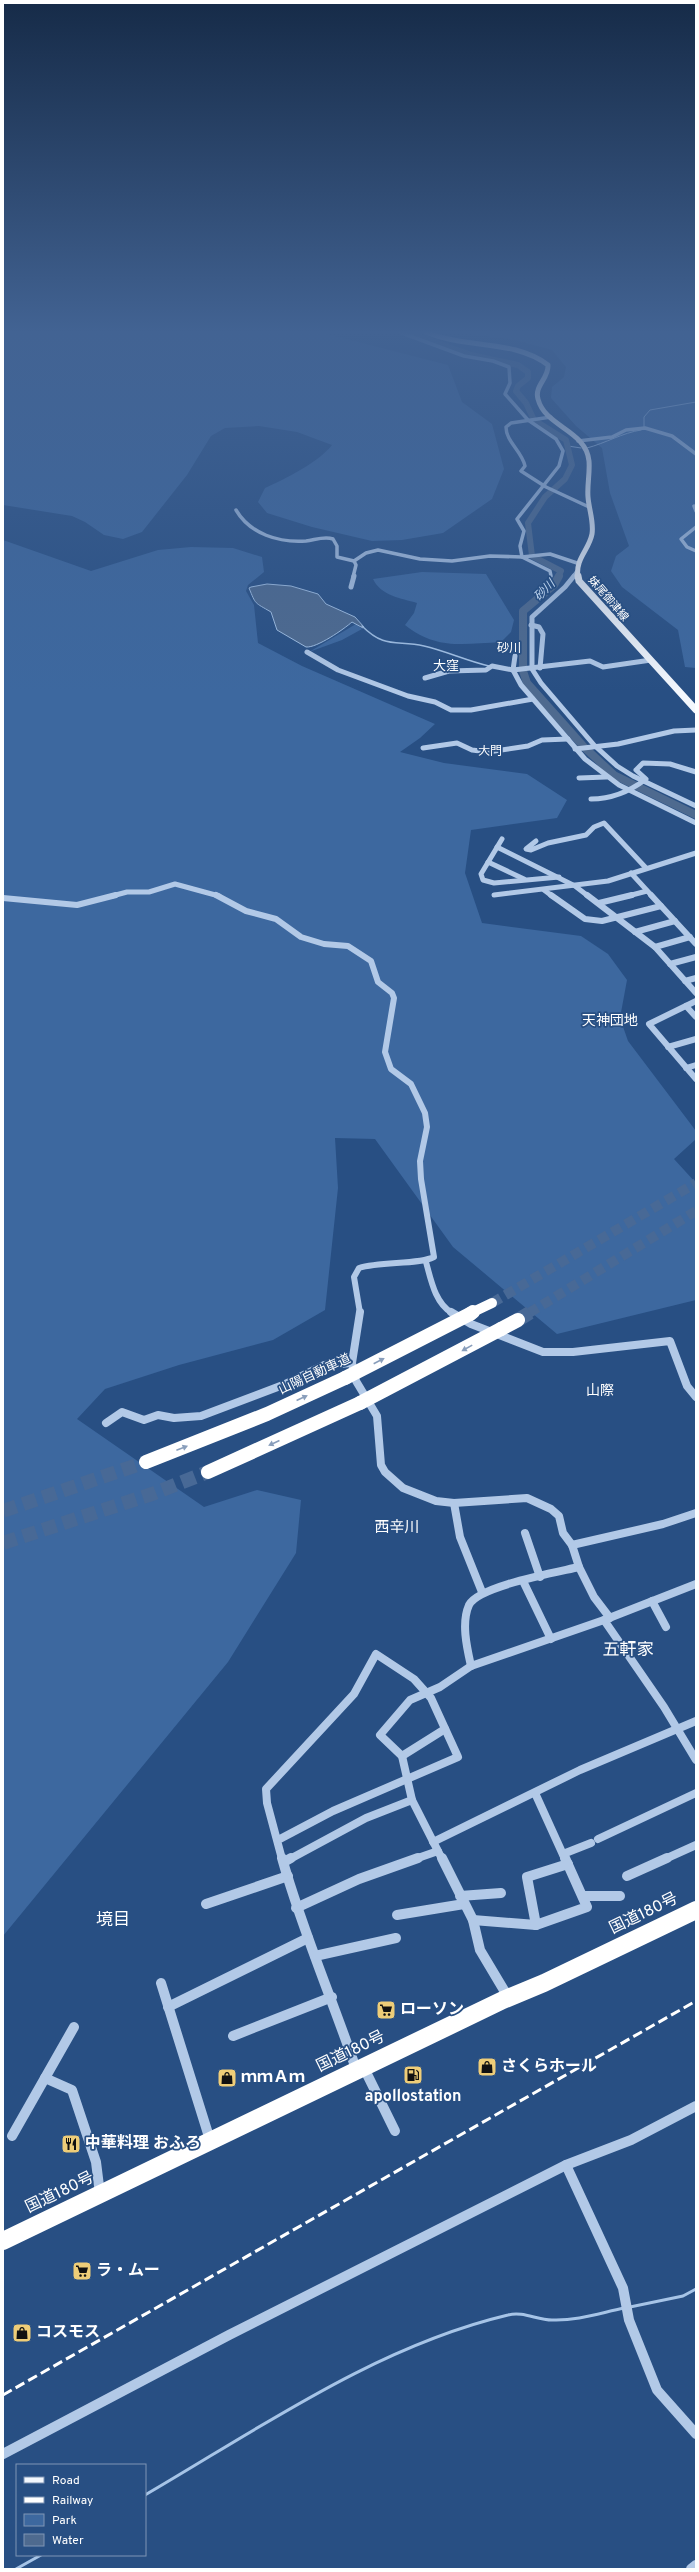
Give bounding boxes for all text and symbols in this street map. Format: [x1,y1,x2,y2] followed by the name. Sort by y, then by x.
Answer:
[585,574,631,624] street label: 妹尾御津線
[531,575,561,605] water label: 砂川
[497,641,521,657] district label: 砂川
[433,659,459,675] district label: 大窪
[478,744,502,760] district label: 大門
[582,1013,638,1030] district label: 天神団地
[461,1344,473,1351] one-way arrow
[276,1351,354,1399] street label: 山陽自動車道
[374,1357,385,1364] one-way arrow
[586,1383,614,1400] district label: 山際
[296,1395,308,1401] one-way arrow
[268,1440,279,1446] one-way arrow
[177,1445,189,1451] one-way arrow
[374,1519,420,1538] district label: 西辛川
[603,1640,654,1662] district label: 五軒家
[606,1889,682,1939] street label: 国道180号
[96,1910,130,1932] district label: 境目
[375,1999,397,2021] supermarket icon: ローソン
[400,2000,464,2020] place label: ローソン
[313,2027,389,2077] street label: 国道180号
[476,2056,498,2078] shop icon: さくらホール
[501,2057,597,2077] place label: さくらホール
[402,2064,424,2086] fuel station icon: apollostation
[216,2067,238,2089] shop icon: ｍｍＡｍ
[241,2068,305,2088] place label: ｍｍＡｍ
[364,2087,462,2107] place label: apollostation
[60,2133,82,2155] restaurant icon: 中華料理 おふろ
[85,2133,201,2154] place label: 中華料理 おふろ
[22,2168,98,2218] street label: 国道180号
[71,2260,93,2282] supermarket icon: ラ・ムー
[96,2261,160,2281] place label: ラ・ムー
[11,2322,33,2344] shop icon: コスモス
[36,2323,100,2343] place label: コスモス
[16,2464,146,2556] legend
[52,2473,80,2489] text: Road
[52,2493,93,2509] text: Railway
[52,2513,77,2529] text: Park
[52,2533,84,2549] text: Water

